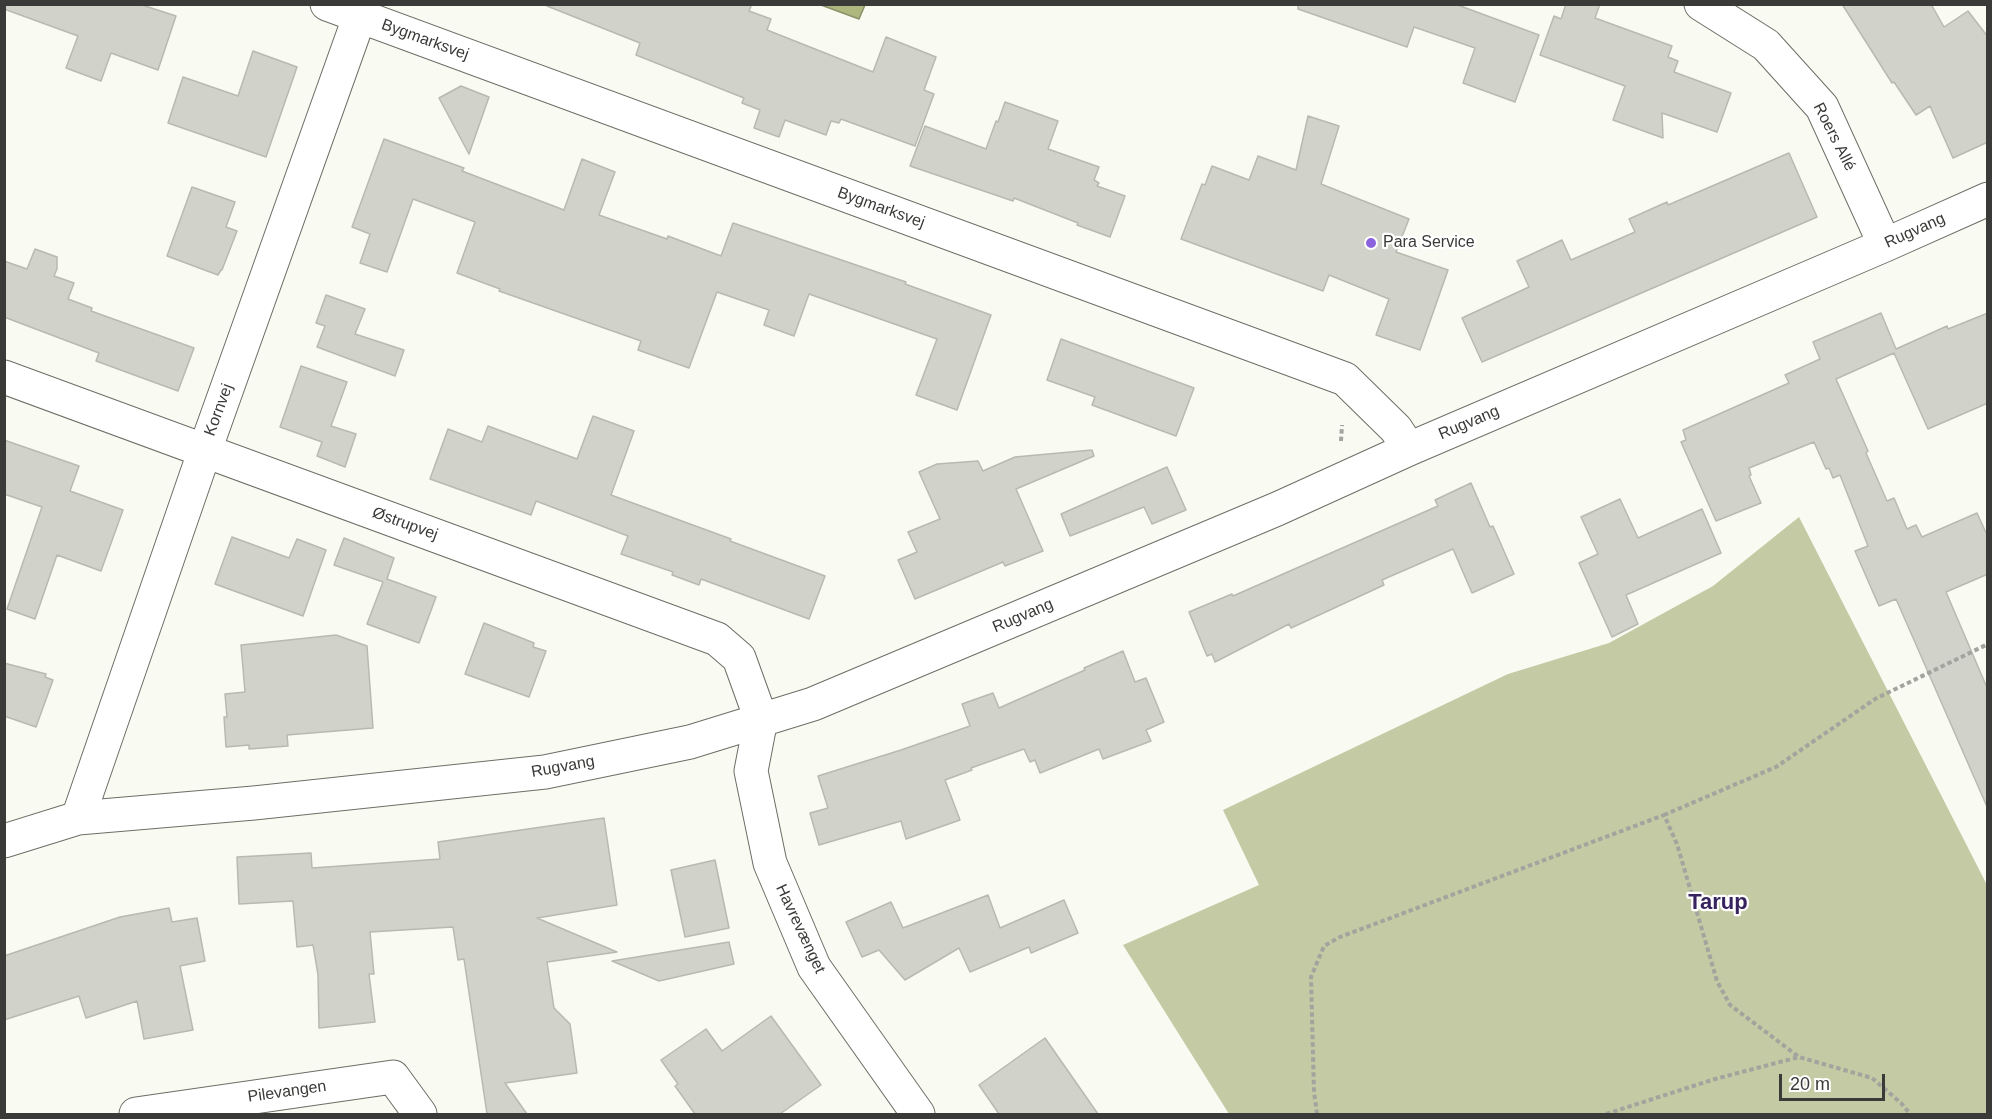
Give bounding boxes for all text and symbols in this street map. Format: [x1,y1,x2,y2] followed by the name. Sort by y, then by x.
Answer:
[379,15,471,65] street label: Bygmarksvej
[1809,100,1859,174] street label: Roers Allé
[835,183,927,233] street label: Bygmarksvej
[1882,209,1948,253] street label: Rugvang
[1383,233,1475,253] place label: Para Service
[1364,236,1378,250] marker: Para Service
[201,381,237,439] street label: Kornvej
[1436,402,1502,444] street label: Rugvang
[370,503,440,545] street label: Østrupvej
[990,595,1056,637] street label: Rugvang
[530,752,596,782] street label: Rugvang
[771,881,829,977] street label: Havrevænget
[1688,890,1748,916] district label: Tarup
[1782,1062,1888,1100] scale bar
[1790,1074,1830,1094] text: 20 m
[246,1077,328,1107] street label: Pilevangen

